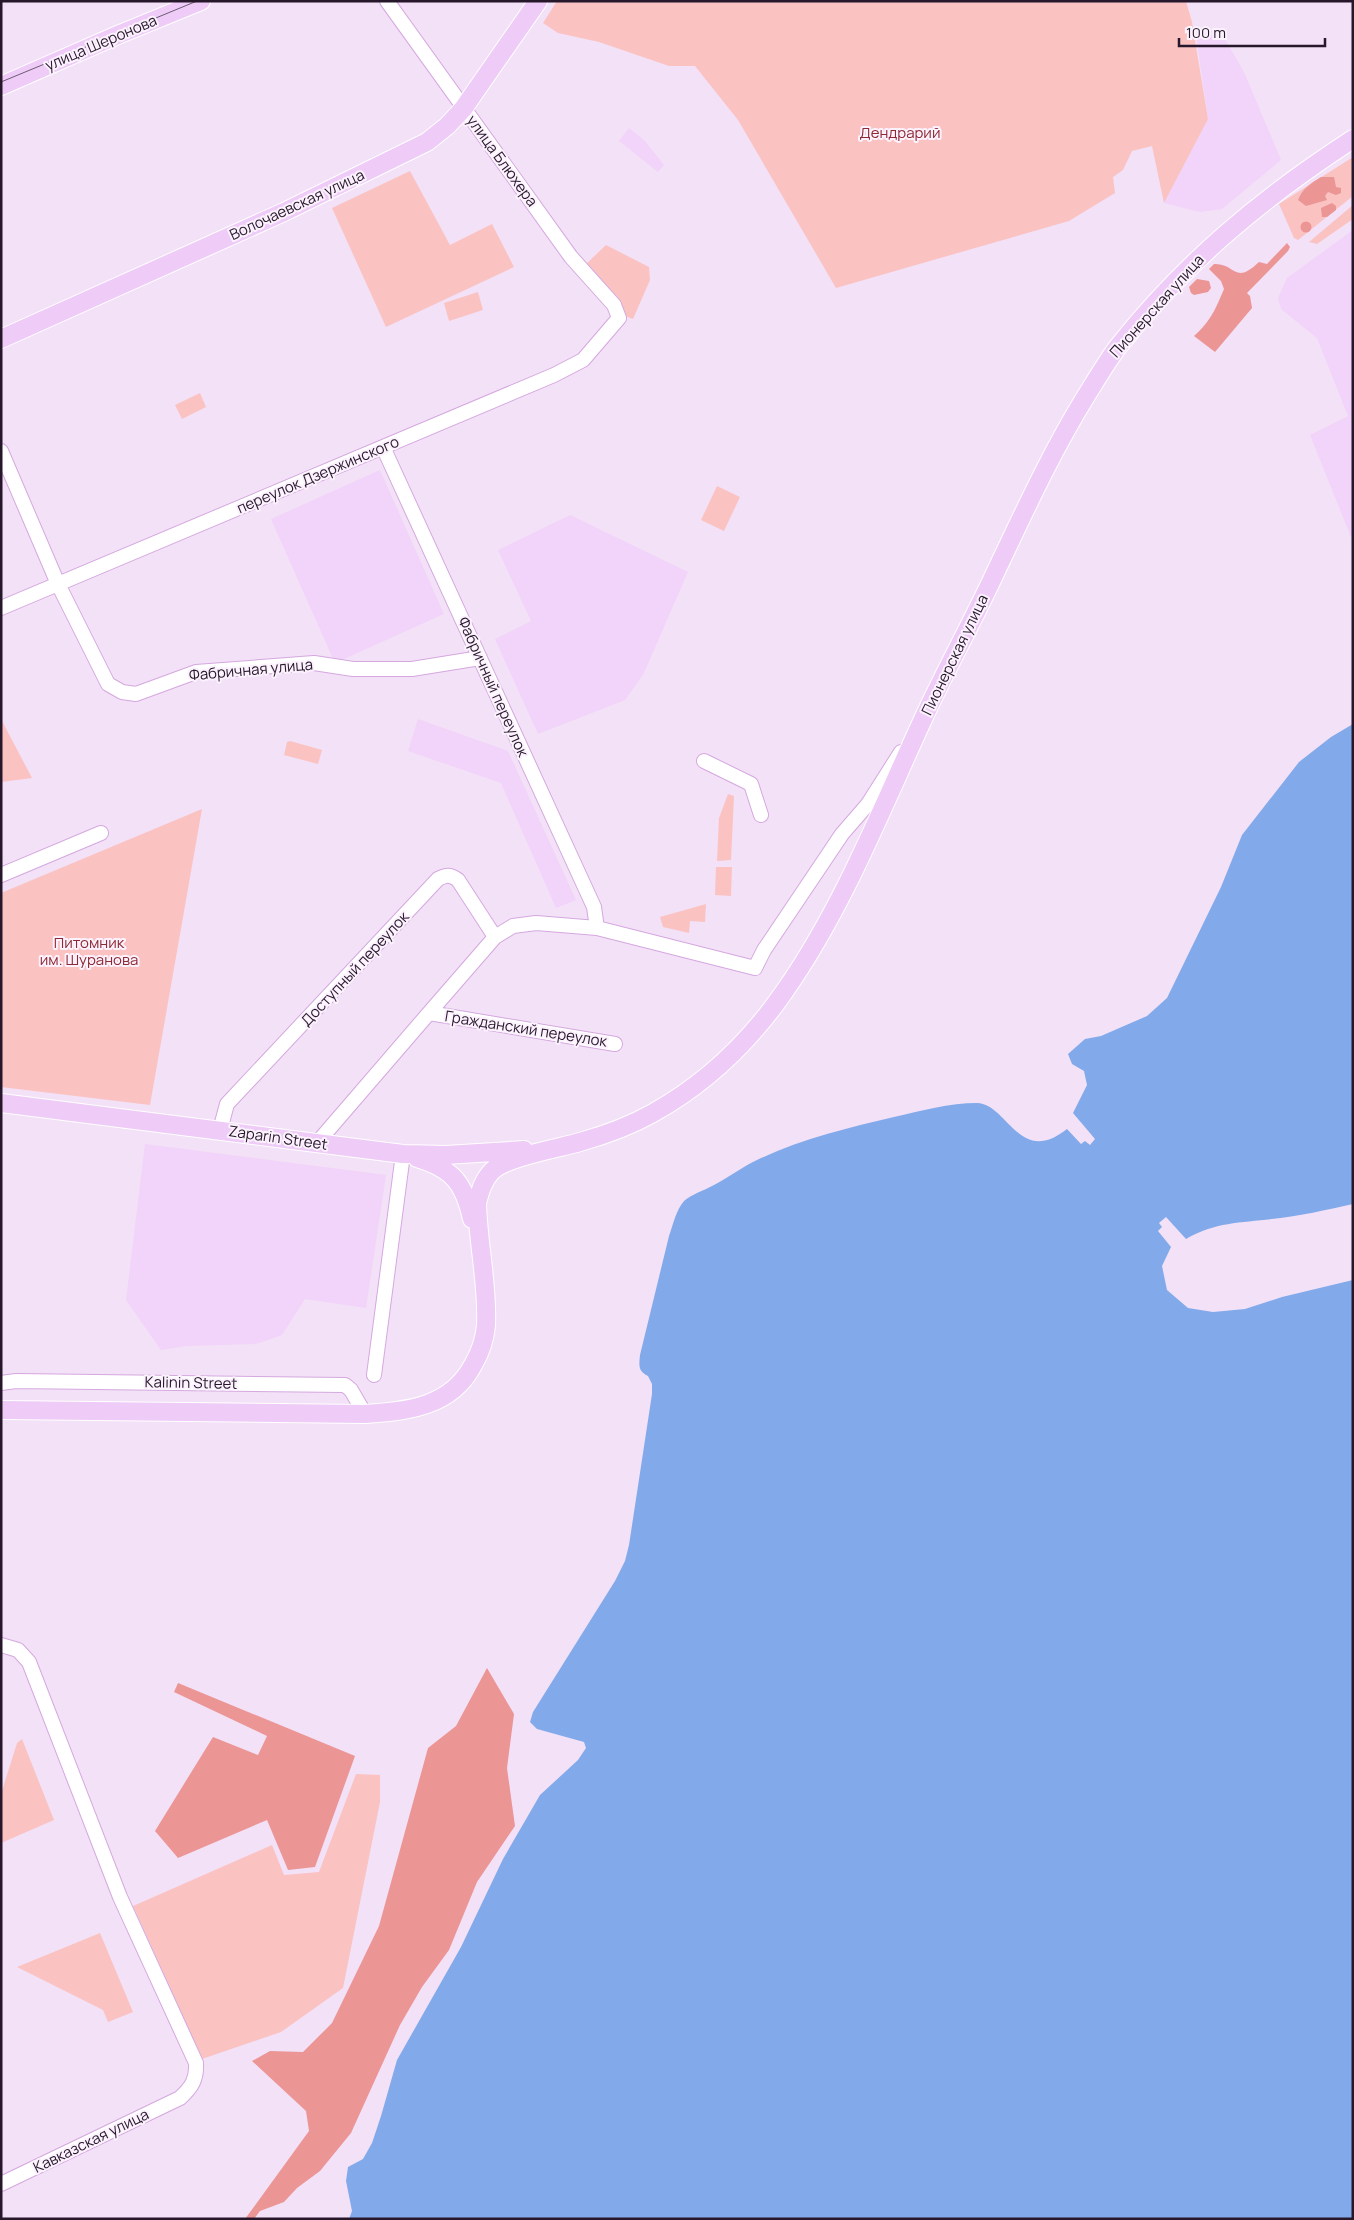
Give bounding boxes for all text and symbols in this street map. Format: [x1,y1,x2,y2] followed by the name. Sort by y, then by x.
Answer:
[42,10,160,76] street label: улица Шеронова
[1179,15,1325,47] scale bar
[1186,22,1226,43] text: 100 m
[462,111,543,211] street label: улица Блюхера
[860,122,940,143] park label: Дендрарий
[226,164,368,245] street label: Волочаевская улица
[1105,250,1209,362] street label: Пионерская улица
[233,431,402,518] street label: переулок Дзержинского
[916,591,993,719] street label: Пионерская улица
[453,613,534,761] street label: Фабричный переулок
[188,654,314,685] street label: Фабричная улица
[296,906,414,1031] street label: Доступный переулок
[40,932,138,970] park label: Питомник им. Шуранова
[443,1005,609,1052] street label: Гражданский переулок
[227,1120,329,1155] street label: Zaparin Street
[145,1371,237,1394] street label: Kalinin Street
[29,2103,152,2178] street label: Кавказская улица

